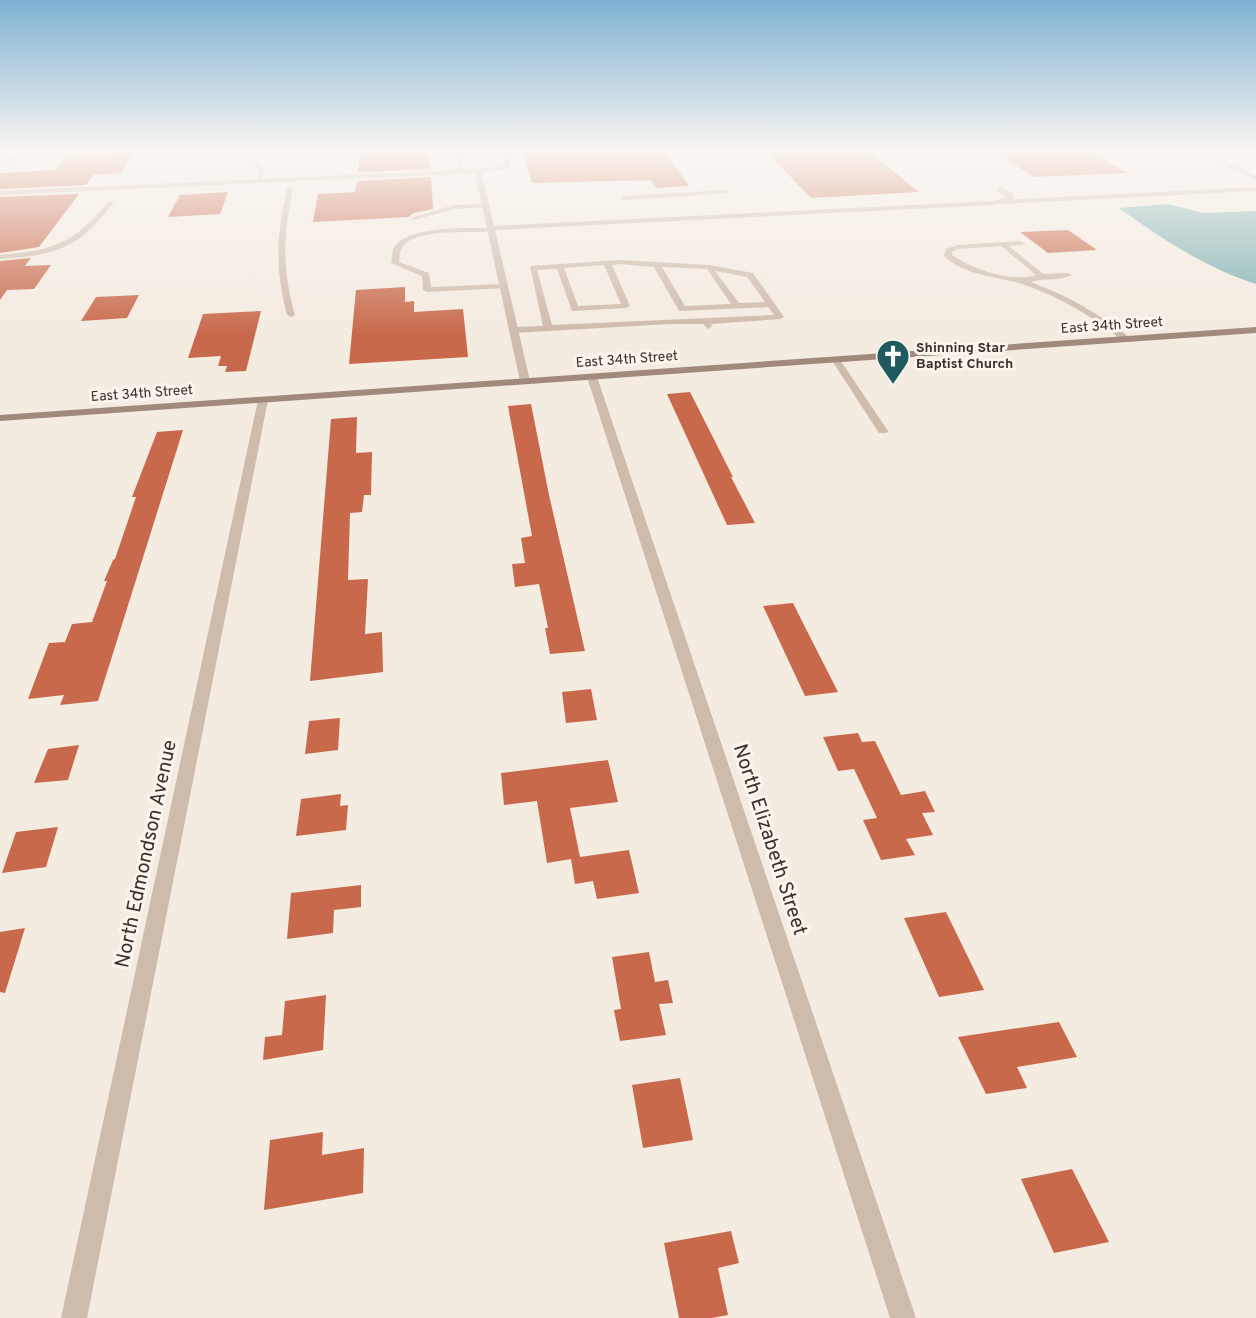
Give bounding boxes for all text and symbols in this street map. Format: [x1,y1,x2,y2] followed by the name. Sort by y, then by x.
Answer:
[1060,314,1164,338] street label: East 34th Street
[875,338,911,385] church icon: Shinning Star Baptist Church
[916,340,1013,373] place label: Shinning Star Baptist Church
[575,348,679,372] street label: East 34th Street
[90,382,194,406] street label: East 34th Street
[110,738,184,970] street label: North Edmondson Avenue
[726,741,812,939] street label: North Elizabeth Street

